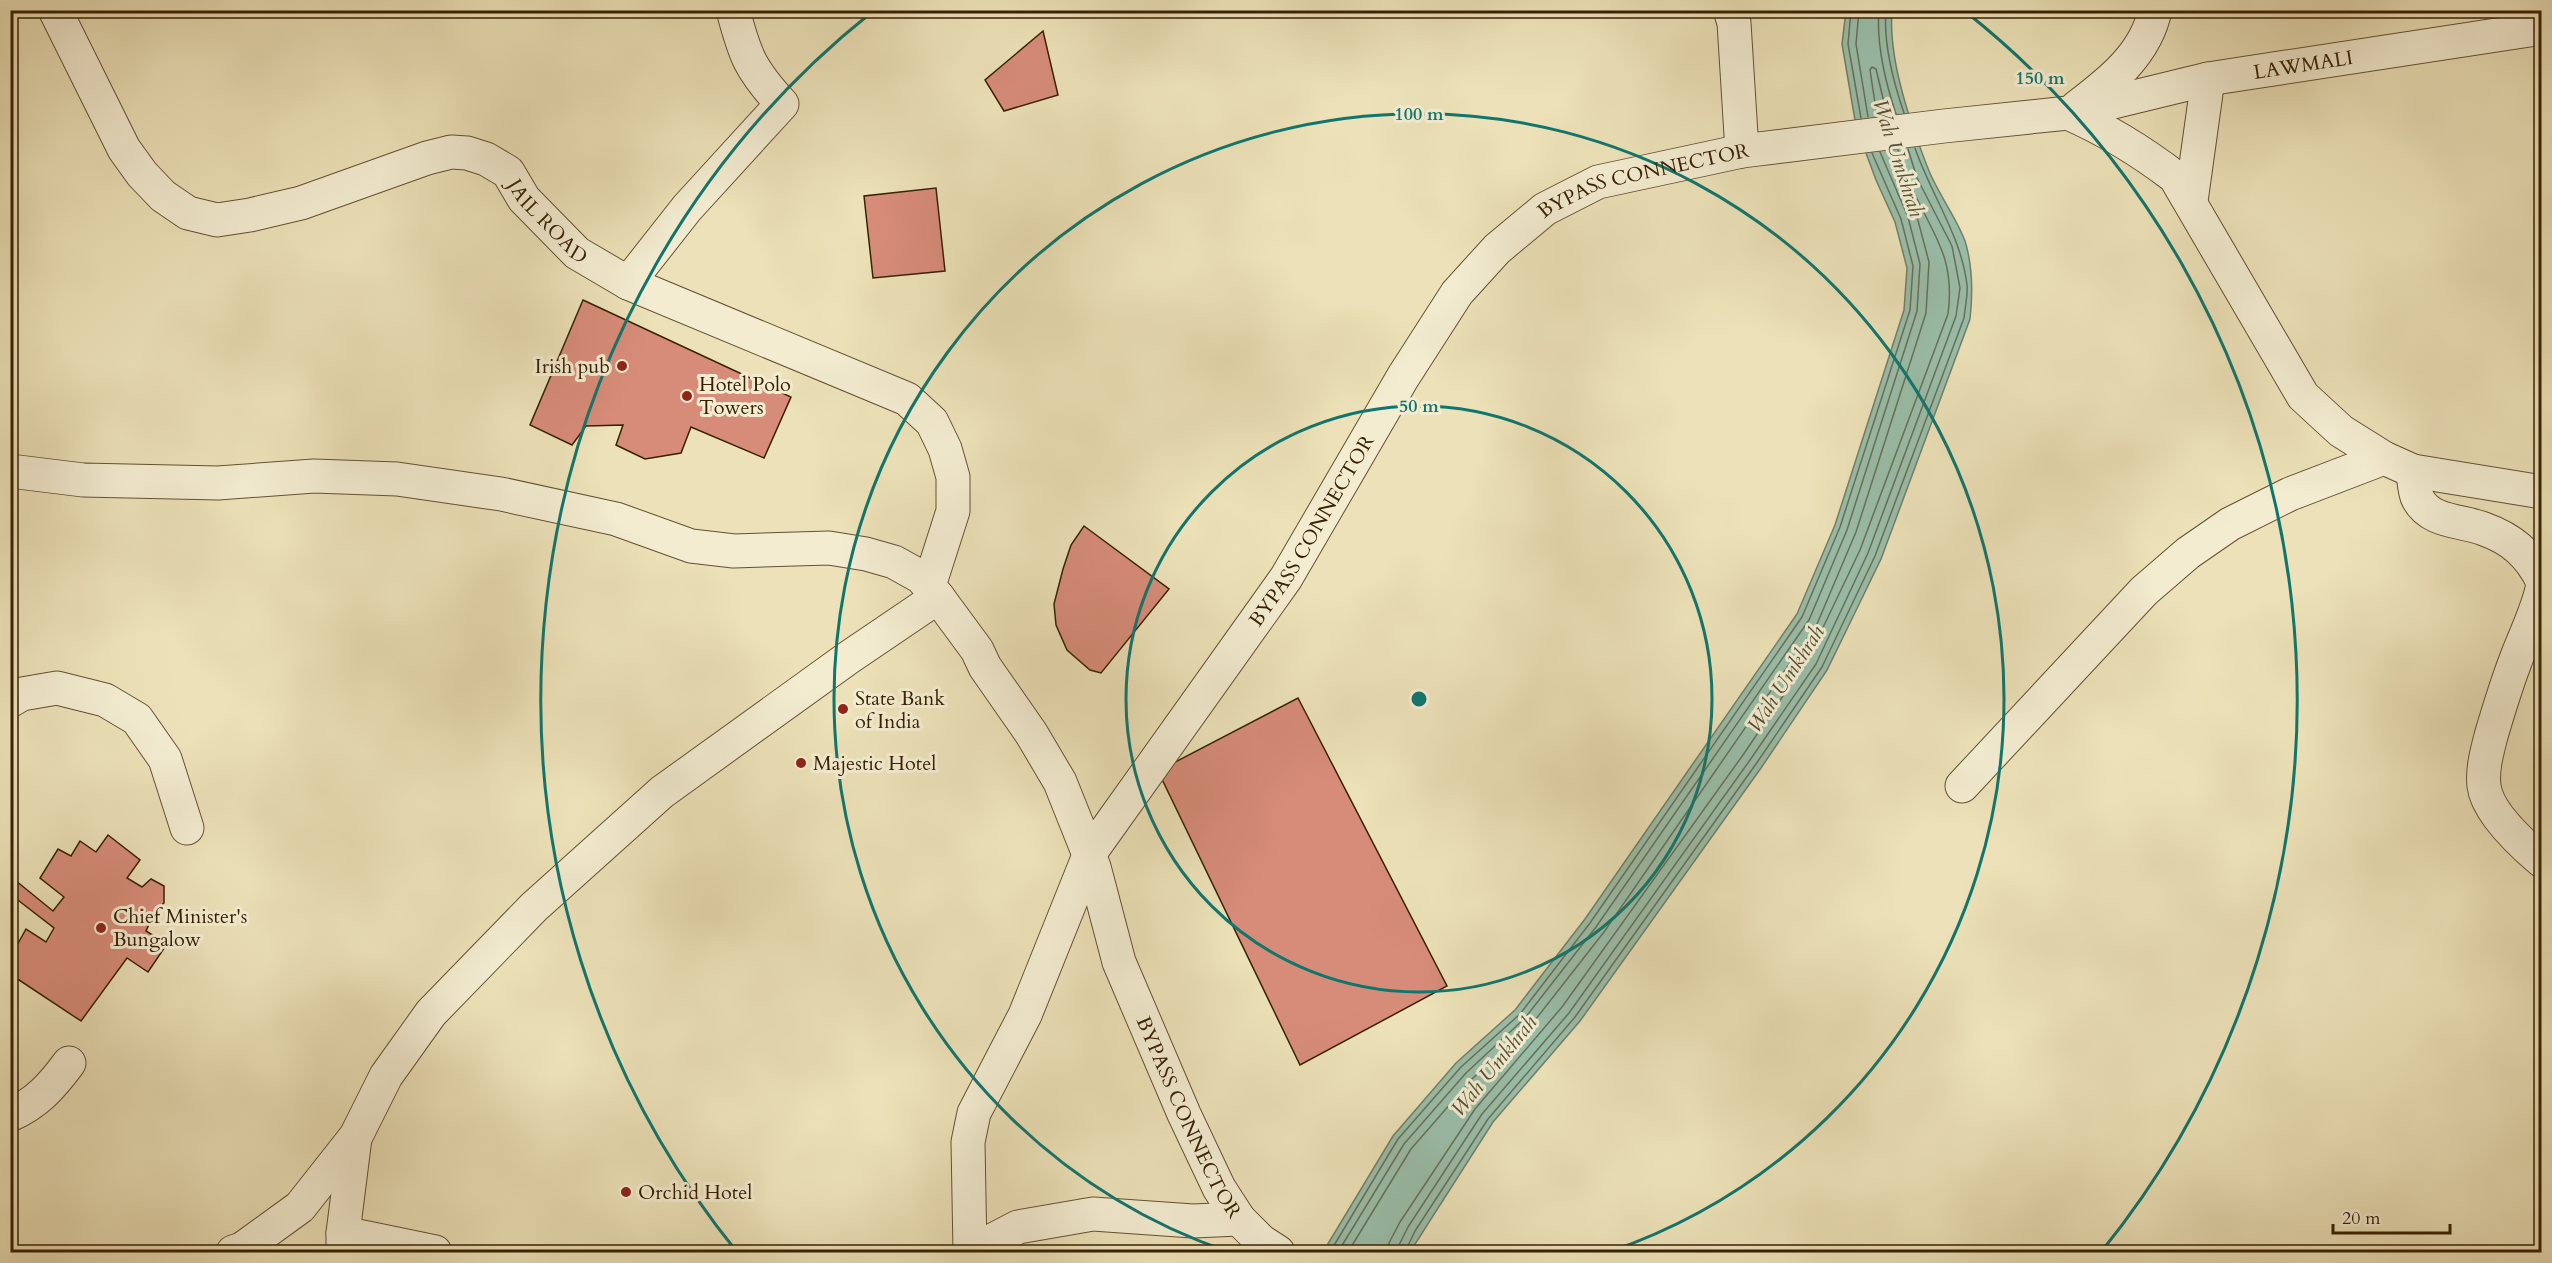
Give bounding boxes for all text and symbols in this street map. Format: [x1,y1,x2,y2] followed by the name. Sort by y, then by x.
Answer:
[2251,44,2355,85] street label: LAWMALI
[2015,66,2065,91] text: 150 m
[1865,95,1931,221] water label: Wah Umkhrah
[1394,102,1444,127] text: 100 m
[1531,136,1751,224] street label: BYPASS CONNECTOR
[500,171,593,270] street label: JAIL ROAD
[535,353,610,380] place label: Irish pub
[615,359,629,373] marker: Irish pub
[699,371,791,421] place label: Hotel Polo Towers
[680,389,694,403] marker: Hotel Polo Towers
[1399,394,1439,419] text: 50 m
[1242,430,1380,632] street label: BYPASS CONNECTOR
[1740,620,1832,738] water label: Wah Umkhrah
[855,685,945,735] place label: State Bank of India
[1409,689,1429,709] centre of rings
[836,702,850,716] marker: State Bank of India
[813,750,936,777] place label: Majestic Hotel
[794,756,808,770] marker: Majestic Hotel
[113,903,248,953] place label: Chief Minister's Bungalow
[94,921,108,935] marker: Chief Minister's Bungalow
[1444,1009,1544,1123] water label: Wah Umkhrah
[1130,1012,1248,1223] street label: BYPASS CONNECTOR
[638,1179,752,1206] place label: Orchid Hotel
[619,1185,633,1199] marker: Orchid Hotel
[2333,1197,2450,1235] scale bar
[2342,1206,2381,1231] text: 20 m

